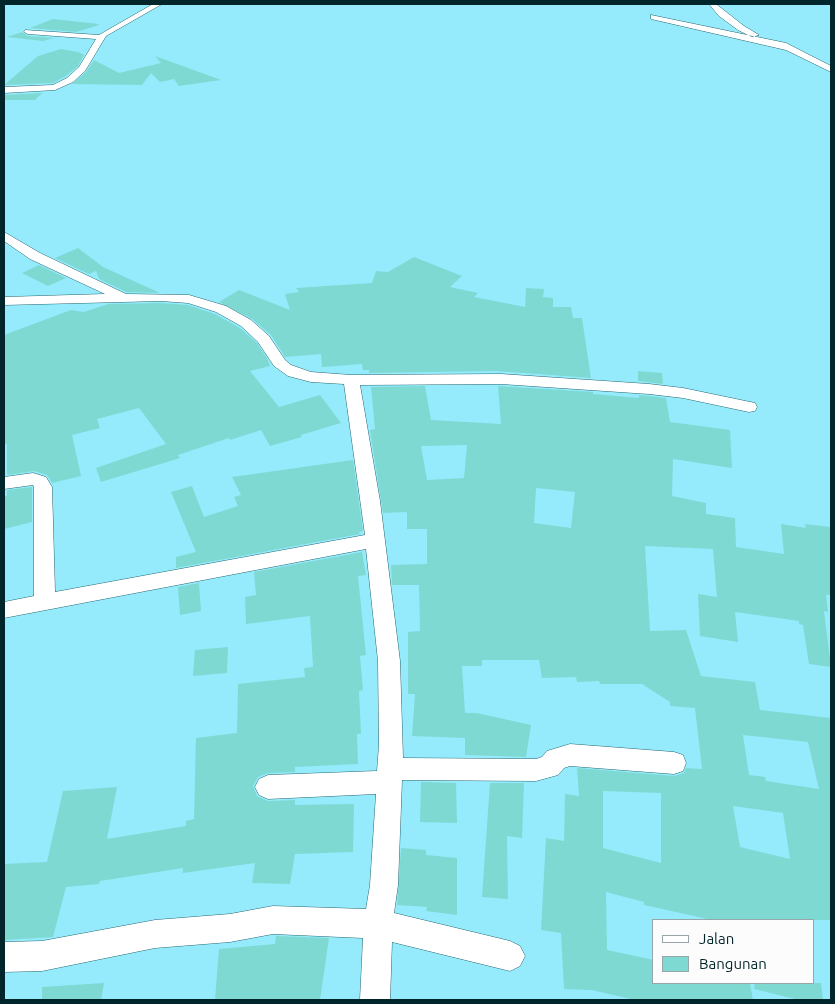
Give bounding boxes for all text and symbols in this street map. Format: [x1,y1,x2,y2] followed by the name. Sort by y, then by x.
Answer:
[652,919,815,984] legend
[699,930,734,947] text: Jalan
[699,955,767,972] text: Bangunan

